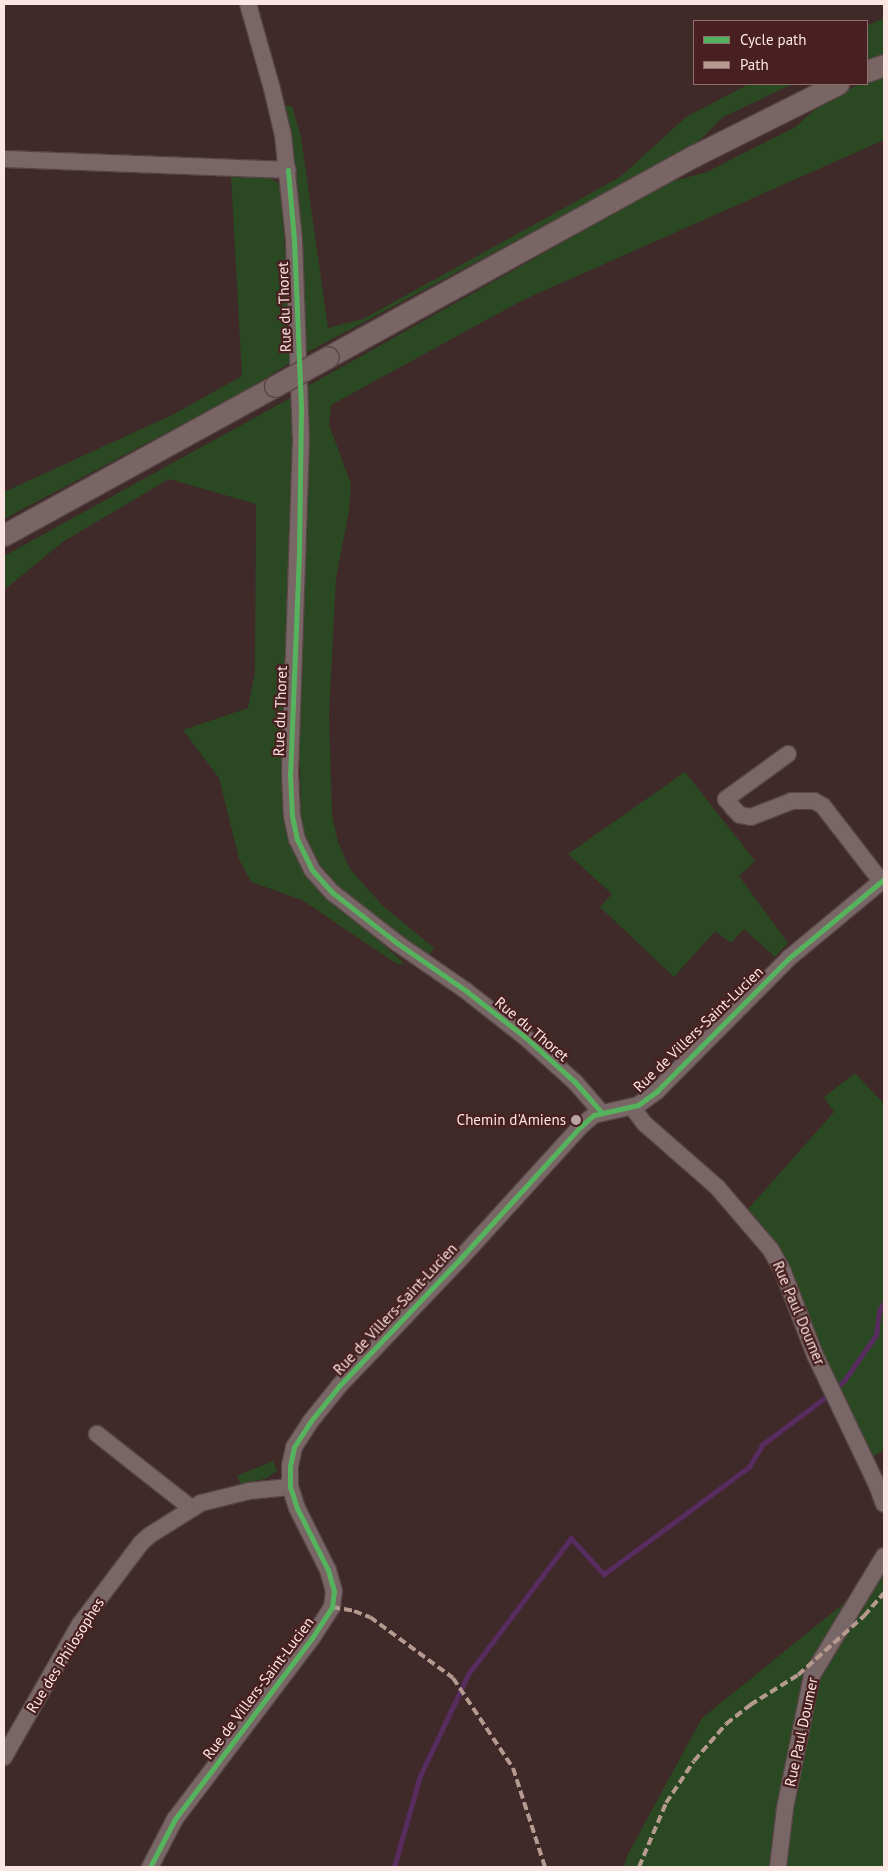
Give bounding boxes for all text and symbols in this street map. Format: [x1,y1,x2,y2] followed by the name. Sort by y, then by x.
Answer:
[693,20,868,85] legend
[740,30,806,49] text: Cycle path
[740,55,769,74] text: Path
[273,261,295,353] street label: Rue du Thoret
[269,665,291,757] street label: Rue du Thoret
[629,962,767,1096] street label: Rue de Villers-Saint-Lucien
[491,993,573,1065] street label: Rue du Thoret
[457,1111,566,1129] place label: Chemin d'Amiens
[570,1114,582,1126] marker: Chemin d'Amiens
[329,1239,461,1379] street label: Rue de Villers-Saint-Lucien
[769,1258,829,1368] street label: Rue Paul Doumer
[22,1594,108,1716] street label: Rue des Philosophes
[199,1613,317,1763] street label: Rue de Villers-Saint-Lucien
[781,1676,821,1788] street label: Rue Paul Doumer

